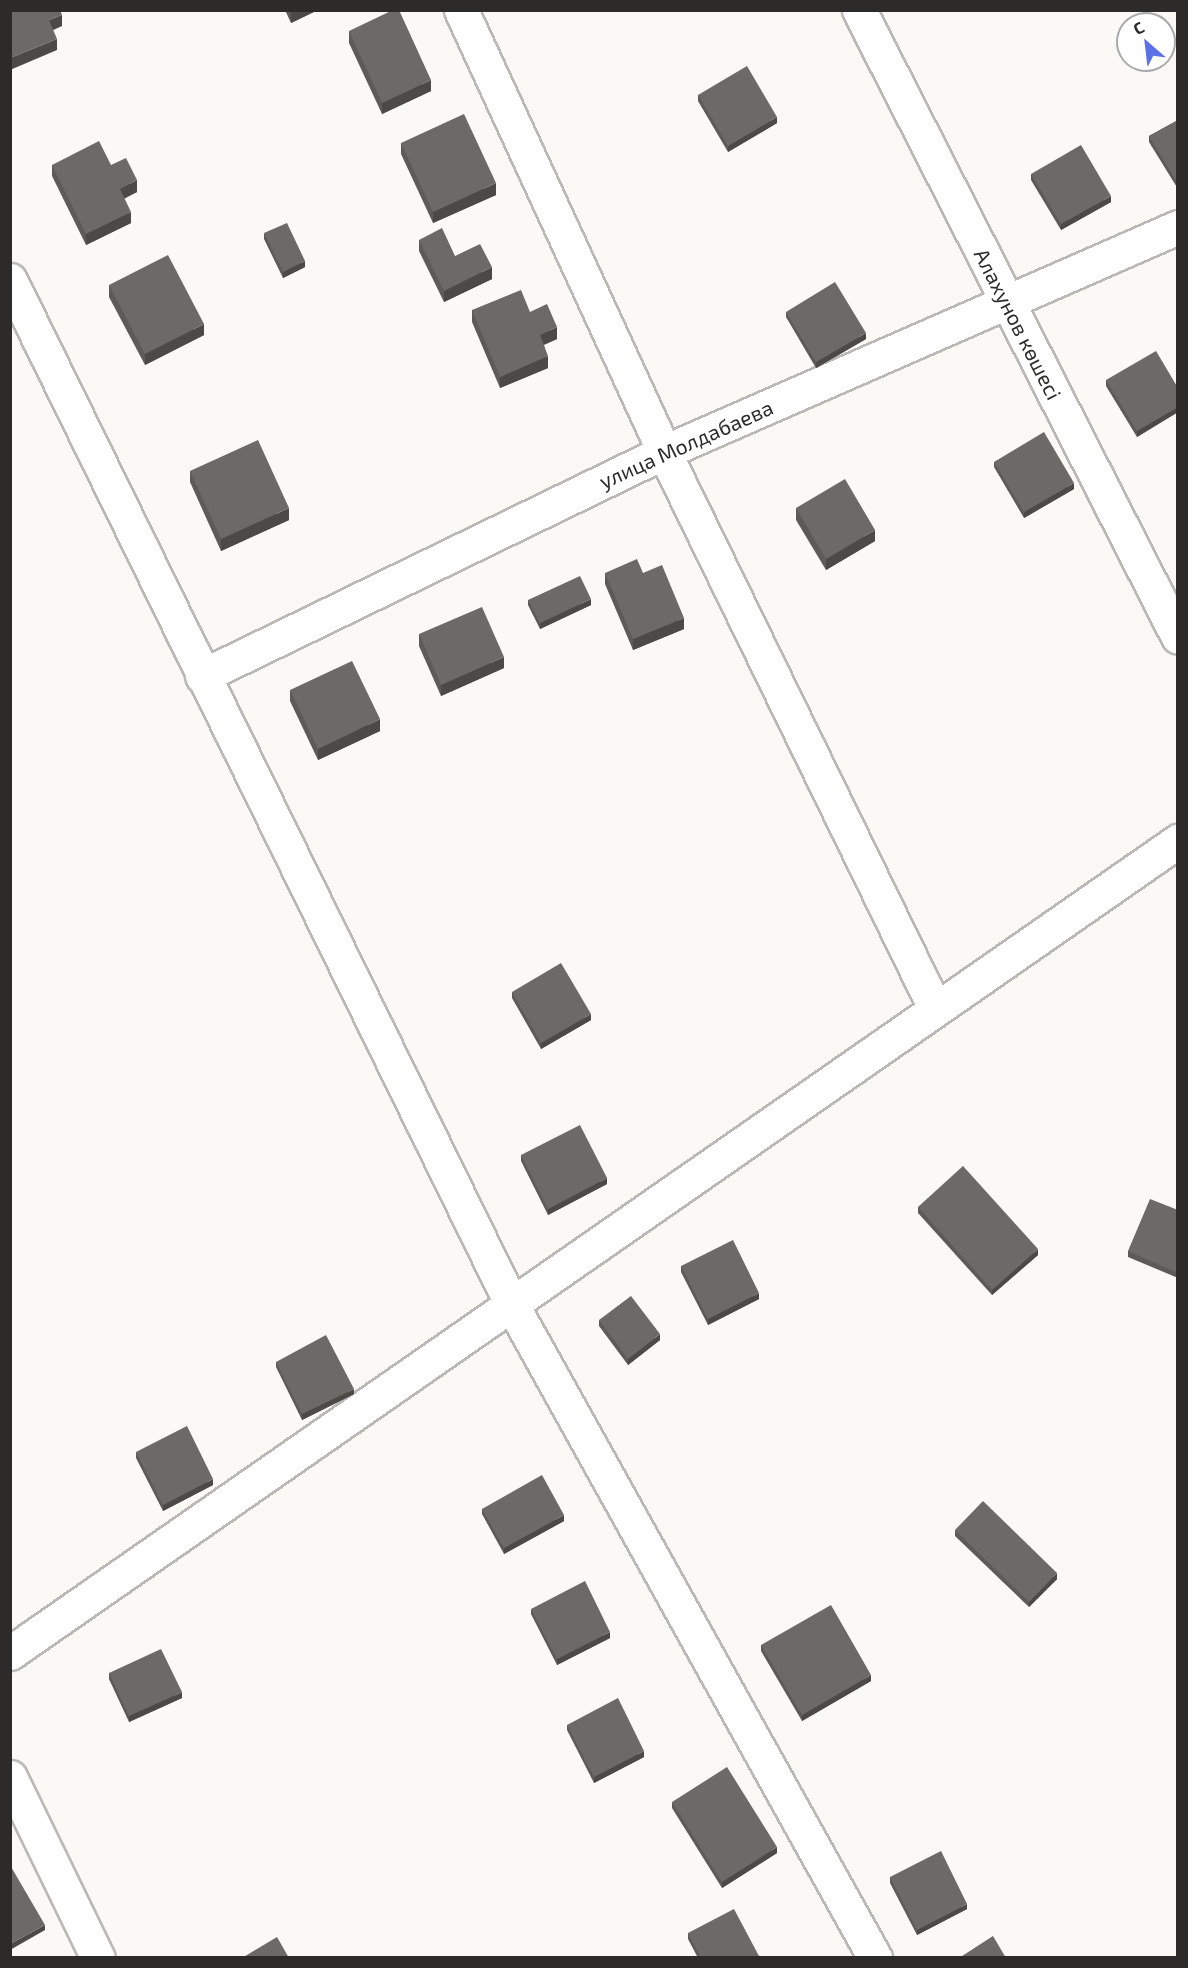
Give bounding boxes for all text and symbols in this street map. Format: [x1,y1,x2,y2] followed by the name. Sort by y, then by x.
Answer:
[1116,12,1176,72] north arrow
[1130,17,1147,38] text: С
[969,244,1067,404] street label: Алахунов көшесі
[595,394,777,494] street label: улица Молдабаева

